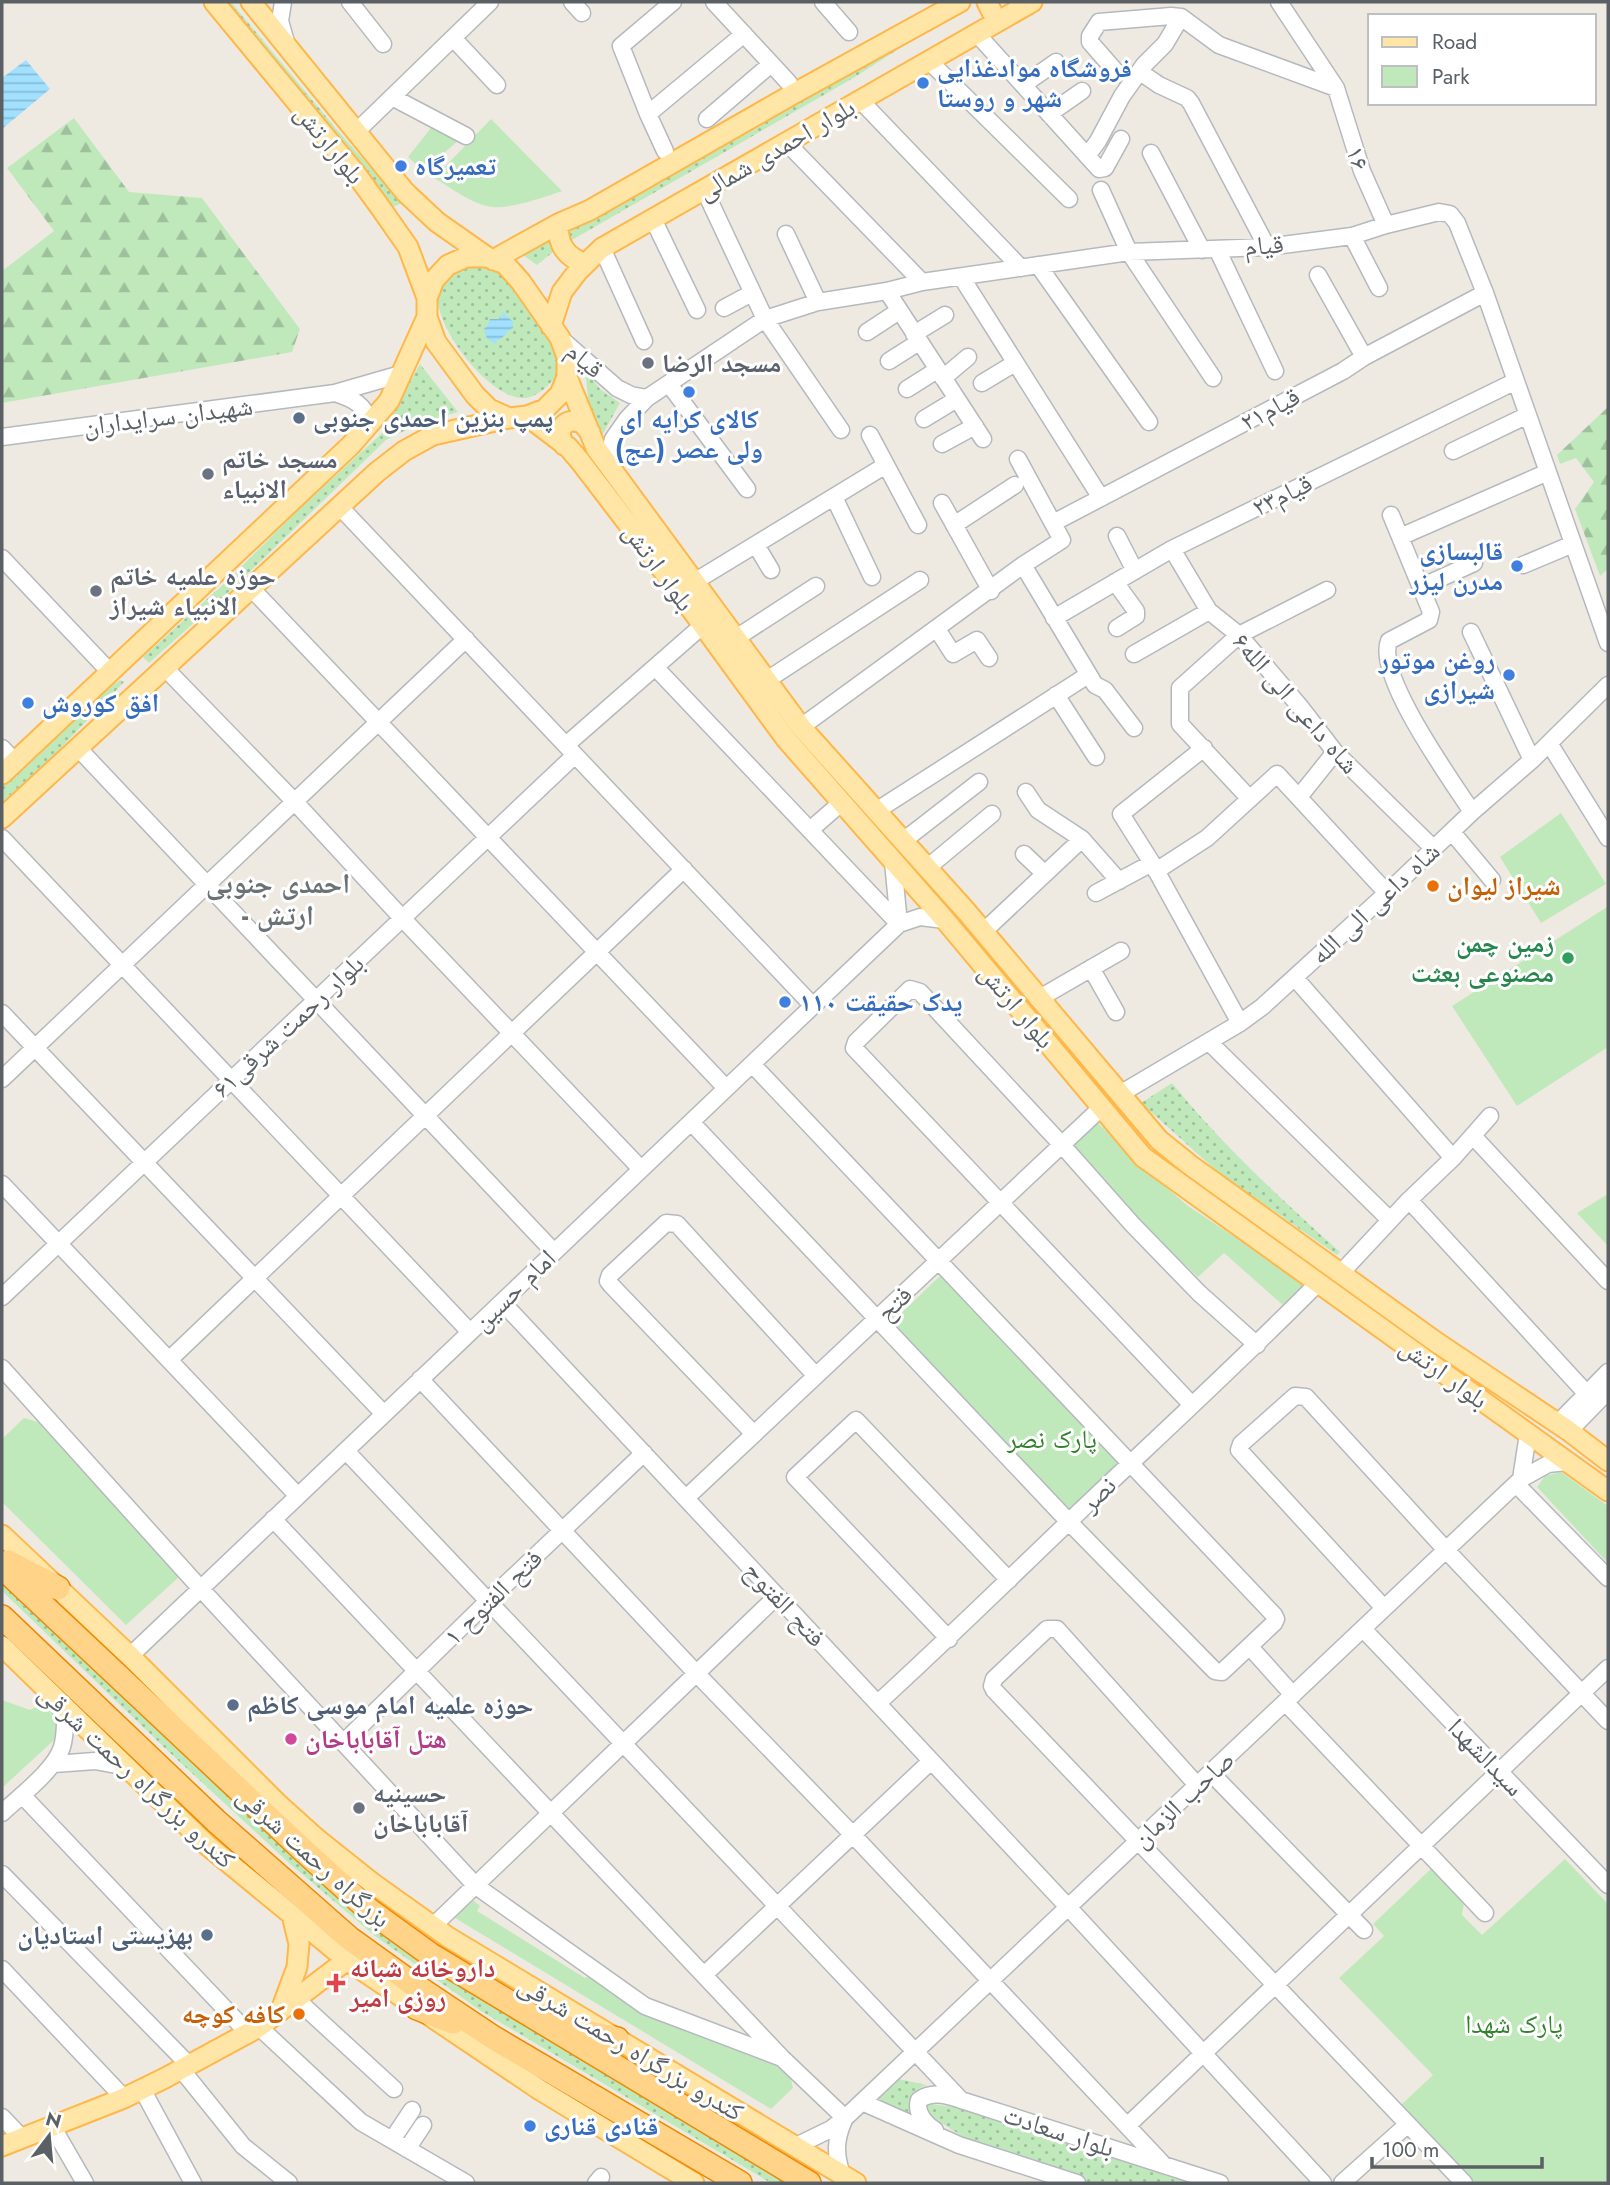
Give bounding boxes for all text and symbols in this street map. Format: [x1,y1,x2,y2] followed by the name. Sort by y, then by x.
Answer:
[1368,14,1596,105] legend
[1432,27,1477,57] text: Road
[937,49,1132,117] place label: فروشگاه موادغذایی شهر و روستا
[1432,62,1470,92] text: Park
[915,75,931,91] marker: فروشگاه موادغذایی شهر و روستا
[690,88,862,210] street label: بلوار احمدی شمالی
[286,96,374,192] street label: بلوارارتش
[1336,141,1380,175] street label: ۱۶
[415,147,496,185] place label: تعمیرگاه
[393,158,409,174] marker: تعمیرگاه
[1243,224,1285,266] street label: قیام
[558,333,612,387] street label: قیام
[662,344,781,382] place label: مسجد الرضا
[640,355,656,371] marker: مسجد الرضا
[1233,377,1307,441] street label: قیام۲۱
[681,384,697,400] marker: کالای کرایه ای ولی عصر (عج)
[81,387,255,445] street label: شهیدان سرایداران
[313,399,553,437] place label: پمپ بنزین احمدى جنوبى
[615,400,763,468] place label: کالای کرایه ای ولی عصر (عج)
[291,410,307,426] marker: پمپ بنزین احمدى جنوبى
[222,440,338,508] place label: مسجد خاتم الانبیاء
[1245,464,1319,526] street label: قیام۲۳
[200,466,216,482] marker: مسجد خاتم الانبیاء
[614,515,704,619] street label: بلوار ارتش
[1409,532,1503,600] place label: قالبسازی مدرن لیزر
[109,557,276,625] place label: حوزه علمیه خاتم الانبیاء شیراز
[1509,558,1525,574] marker: قالبسازی مدرن لیزر
[88,583,104,599] marker: حوزه علمیه خاتم الانبیاء شیراز
[1224,624,1368,782] street label: شاه داعی الی الله۶
[1378,641,1495,709] place label: روغن موتور شیرازی
[1501,667,1517,683] marker: روغن موتور شیرازی
[42,684,159,722] place label: افق کوروش
[20,695,36,711] marker: افق کوروش
[1302,833,1448,973] street label: شاه داعی الی الله
[206,863,350,936] district label: احمدی جنوبی - ارتش
[1447,867,1561,905] place label: شیراز لیوان
[1425,878,1441,894] marker: شیراز لیوان
[1411,924,1554,992] place label: زمین چمن مصنوعی بعثت
[203,945,373,1107] street label: بلوار رحمت شرقی۶۱
[1560,950,1576,966] marker: زمین چمن مصنوعی بعثت
[970,955,1064,1057] street label: بلوار ارتش
[799,983,962,1021] place label: یدک حقیقت ۱۱۰
[777,994,793,1010] marker: یدک حقیقت ۱۱۰
[464,1240,564,1340] street label: امام حسین
[867,1276,921,1330] street label: فتح
[1392,1328,1496,1418] street label: بلوار ارتش
[1006,1420,1097,1458] park label: پارک نصر
[1070,1467,1125,1522] street label: نصر
[435,1540,551,1654] street label: فتح الفتوح ۱
[735,1553,835,1655] street label: فتح الفتوح
[30,1674,244,1878] street label: کندرو بزرگراه رحمت شرقی
[247,1686,533,1724] place label: حوزه علمیه امام موسی کاظم
[225,1697,241,1713] marker: حوزه علمیه امام موسی کاظم
[1439,1709,1533,1805] street label: سیدالشهدا
[305,1720,447,1758] place label: هتل آقاباباخان
[283,1731,299,1747] marker: هتل آقاباباخان
[1123,1741,1243,1857] street label: صاحب الزمان
[373,1774,469,1842] place label: حسینیه آقاباباخان
[228,1777,400,1937] street label: بزرگراه رحمت شرقی
[351,1800,367,1816] marker: حسینیه آقاباباخان
[17,1916,193,1954] place label: بهزیستی استادیان
[199,1927,215,1943] marker: بهزیستی استادیان
[349,1949,495,2017] place label: داروخانه شبانه روزی امیر
[511,1966,751,2131] street label: کندرو بزرگراه رحمت شرقی
[328,1975,344,1991] marker: داروخانه شبانه روزی امیر
[182,1995,285,2033] place label: کافه کوچه
[1465,2005,1563,2043] park label: پارک شهدا
[291,2006,307,2022] marker: کافه کوچه
[998,2095,1120,2167] street label: بلوار سعادت
[14,2101,84,2171] north arrow
[43,2105,65,2135] text: N
[544,2107,658,2145] place label: قنادی قناری
[522,2118,538,2134] marker: قنادی قناری
[1372,2126,1542,2170] scale bar
[1382,2135,1439,2165] text: 100 m

